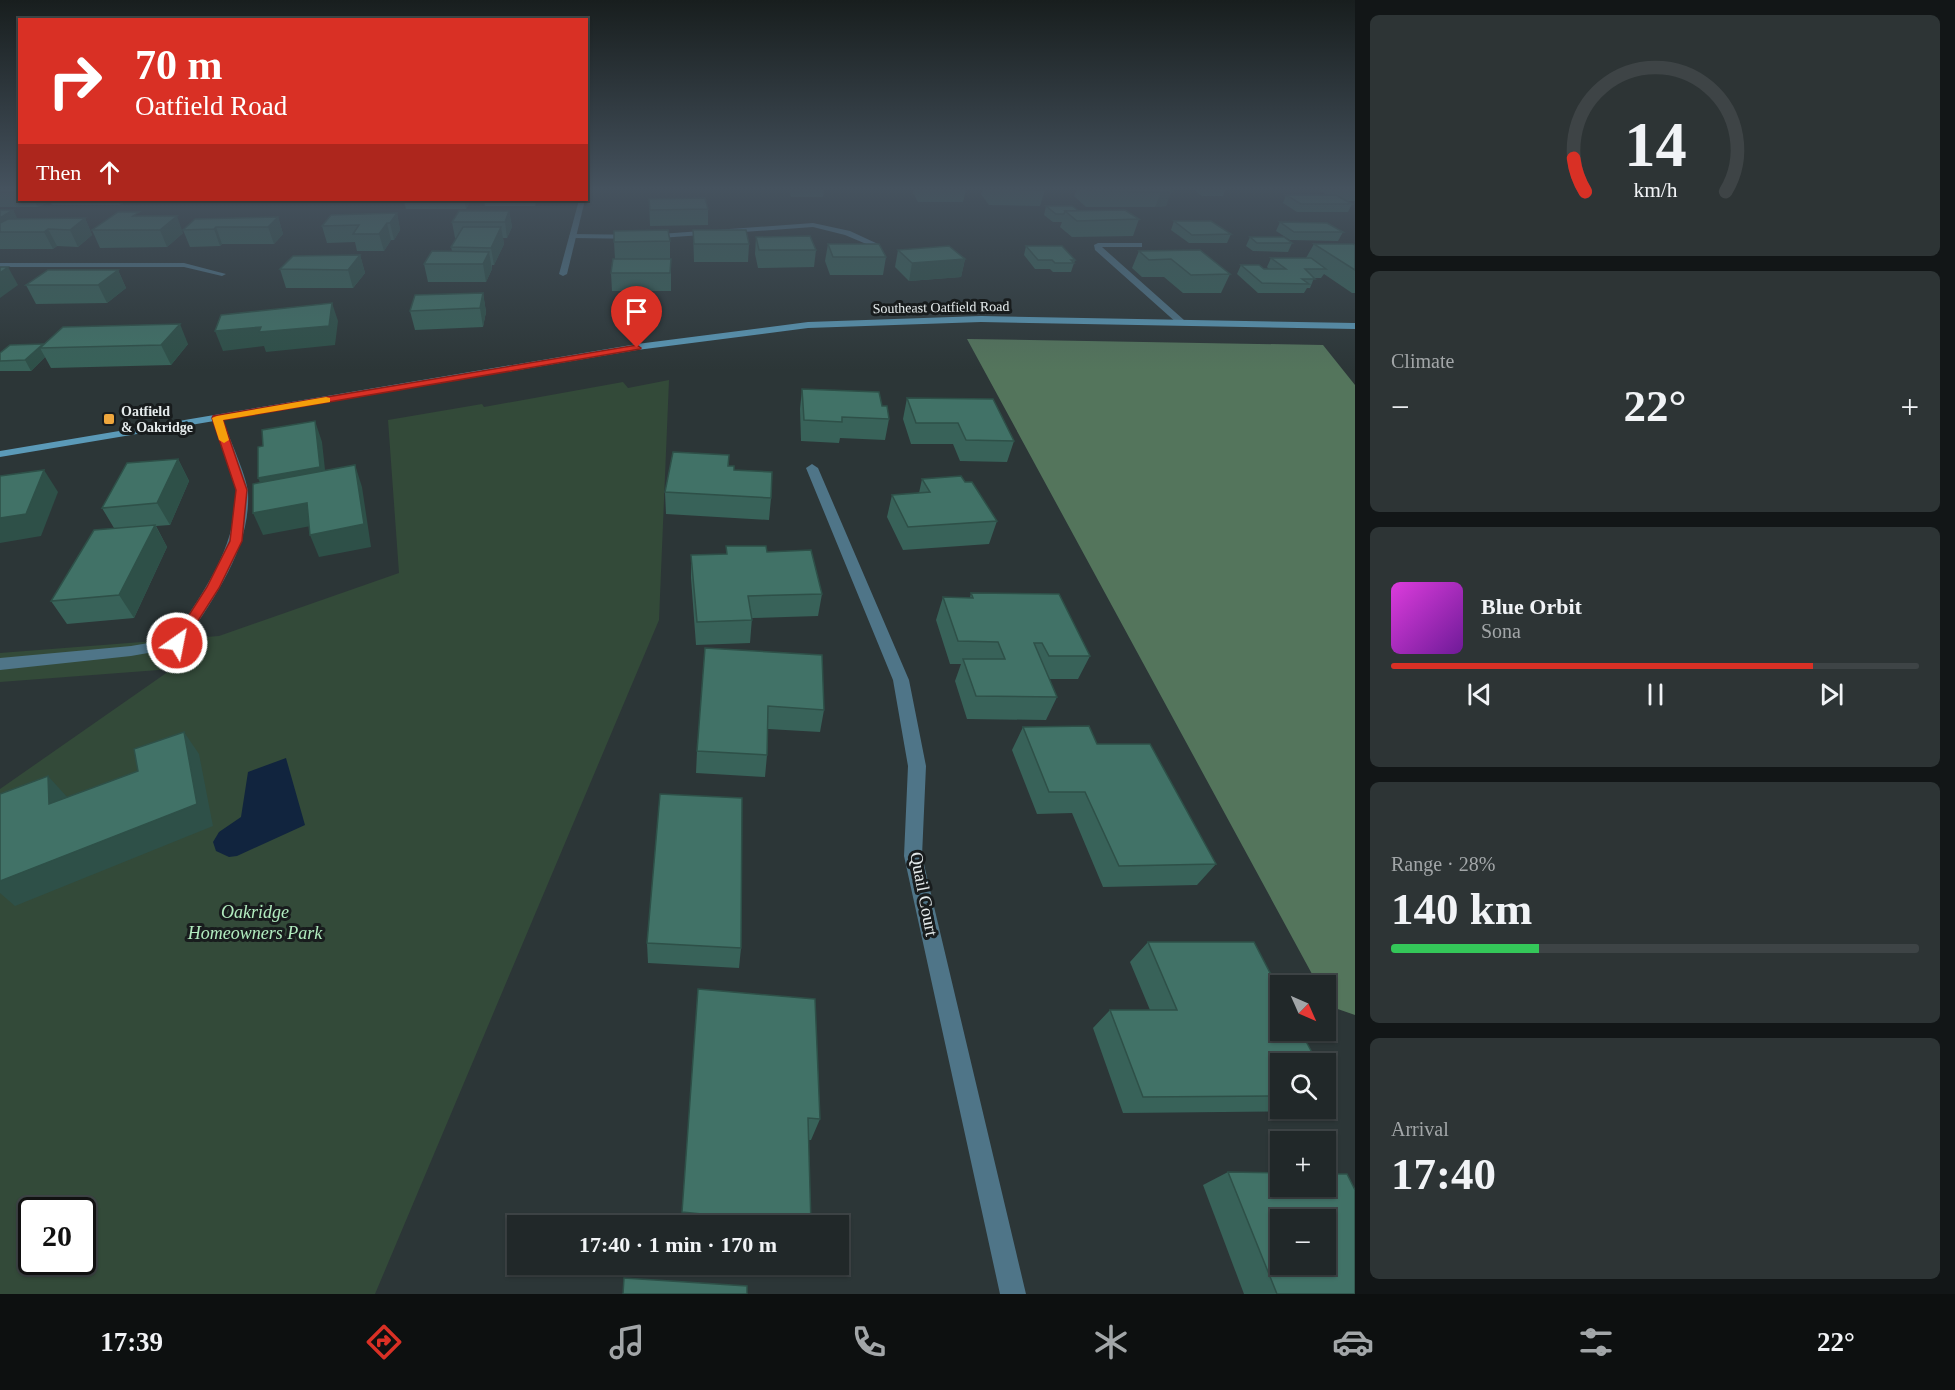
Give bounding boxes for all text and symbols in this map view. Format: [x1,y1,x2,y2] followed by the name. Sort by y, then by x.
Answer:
[36,42,114,120] icon: right
[135,42,223,88] text: 70 m
[135,91,287,121] text: Oatfield Road
[1624,111,1686,180] text: 14
[93,156,126,189] icon: ahead
[36,160,81,185] text: Then
[1633,179,1677,203] text: km/h
[611,286,662,348] pin
[620,295,653,328] icon: arrive
[872,299,1010,316] street label: Southeast Oatfield Road
[1391,350,1454,372] text: Climate
[1624,381,1687,431] text: 22°
[1391,389,1410,425] text: −
[1900,389,1919,425] text: +
[121,404,193,435] place label: Oatfield & Oakridge
[102,412,116,426] marker: Oatfield & Oakridge
[1481,594,1582,619] text: Blue Orbit
[145,611,209,675] position arrow
[1481,620,1521,642] text: Sona
[1463,678,1496,711] icon: previous
[1639,678,1672,711] icon: pause
[1815,678,1848,711] icon: next
[906,850,942,938] street label: Quail Court
[1391,853,1495,875] text: Range · 28%
[1391,884,1532,934] text: 140 km
[187,902,323,943] park label: Oakridge Homeowners Park
[1270,975,1336,1041] north arrow
[1270,975,1336,1275] map controls
[1270,1053,1336,1119] button: search
[1391,1118,1449,1140] text: Arrival
[1270,1131,1336,1197] button: +
[1391,1149,1496,1199] text: 17:40
[18,1197,96,1275] speed limit sign: 20
[1270,1209,1336,1275] button: −
[579,1232,777,1257] text: 17:40 · 1 min · 170 m
[363,1321,405,1363] icon: directions
[606,1321,648,1363] icon: music
[848,1321,890,1363] icon: phone
[1090,1321,1132,1363] icon: climate
[1332,1321,1374,1363] icon: car
[1575,1321,1617,1363] icon: filters
[100,1327,163,1357] text: 17:39
[1817,1327,1855,1357] text: 22°

